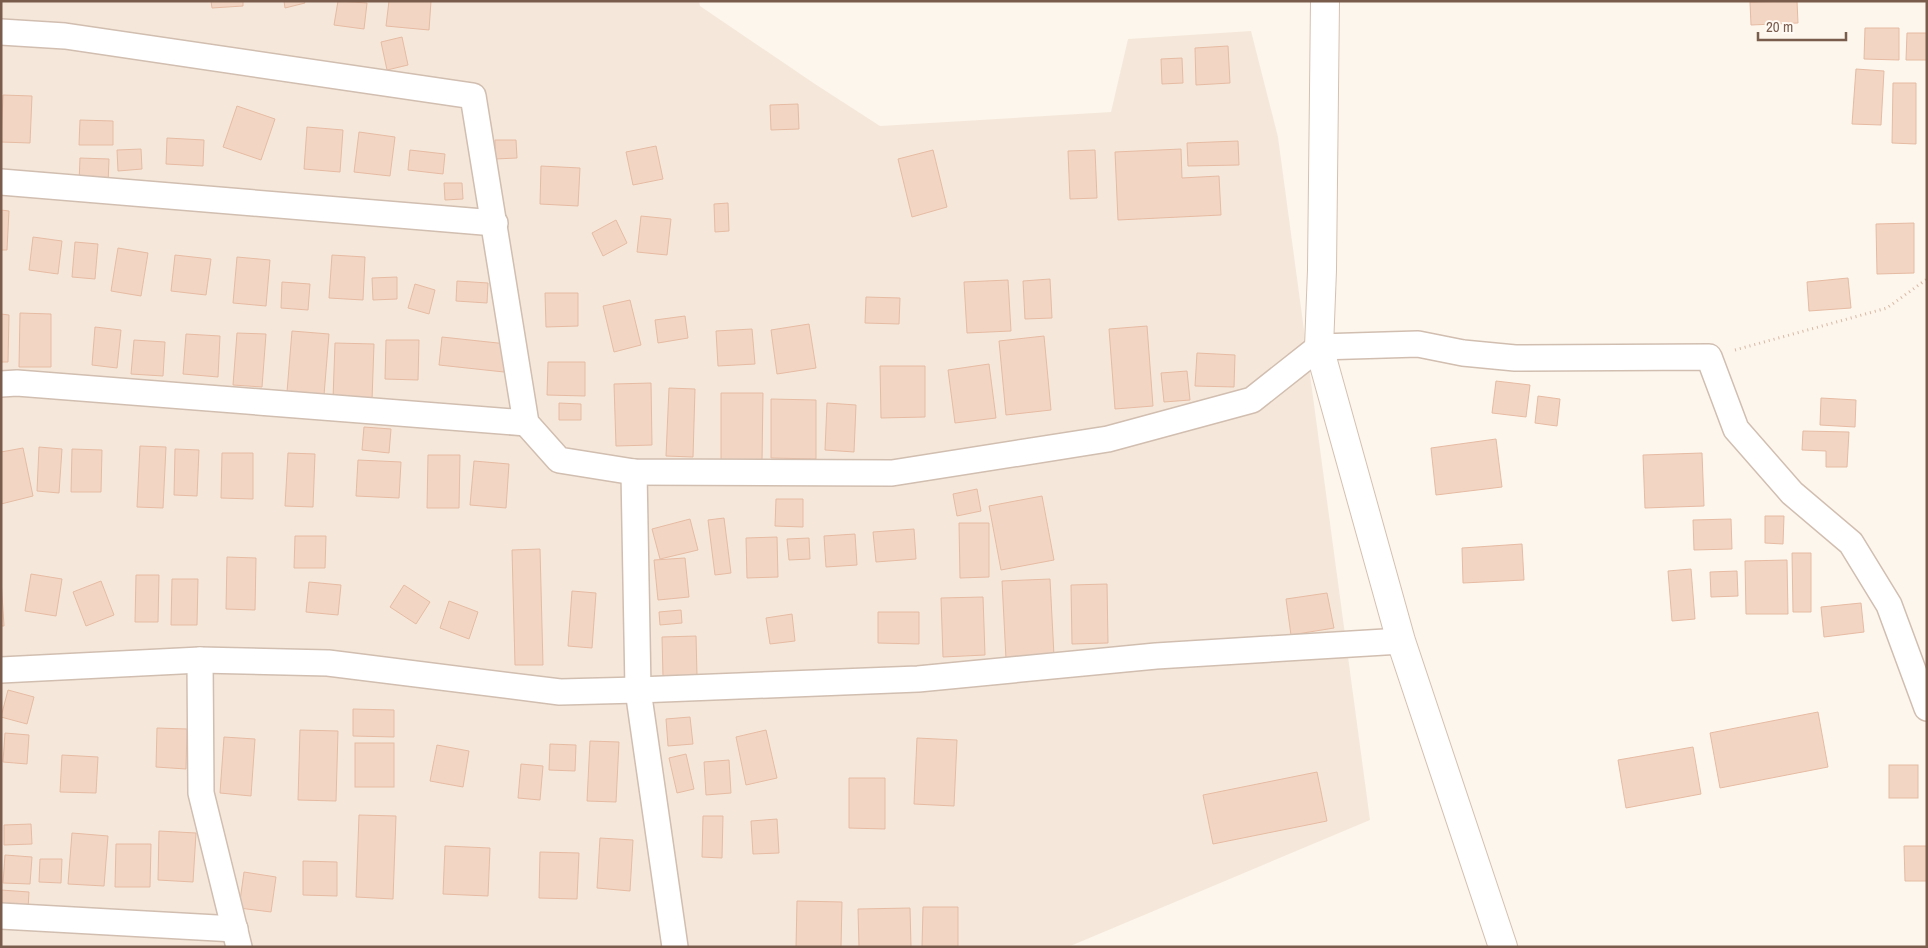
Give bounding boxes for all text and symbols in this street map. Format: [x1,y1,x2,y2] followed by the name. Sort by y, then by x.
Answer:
[1758,10,1846,42] scale bar
[1766,16,1793,37] text: 20 m

